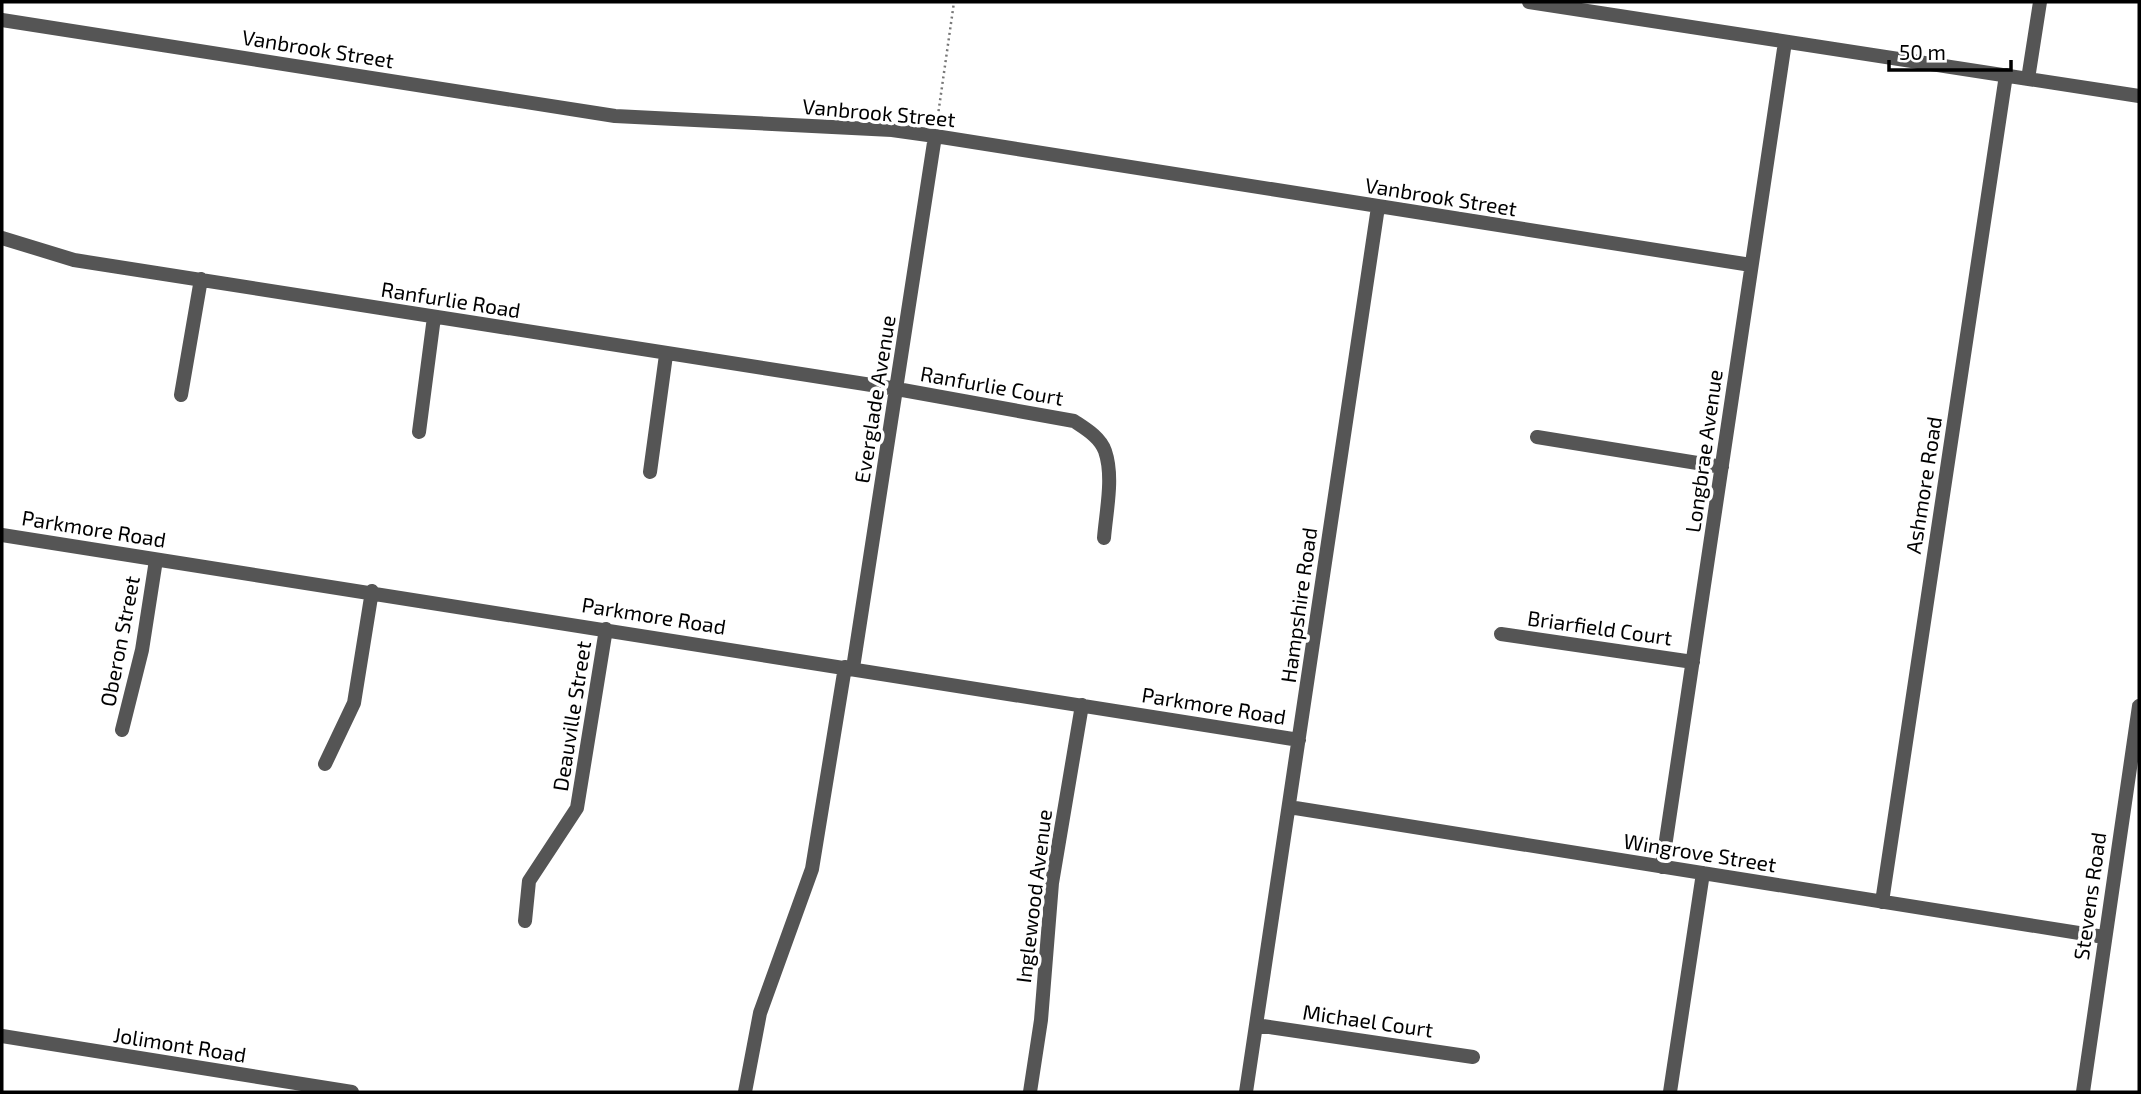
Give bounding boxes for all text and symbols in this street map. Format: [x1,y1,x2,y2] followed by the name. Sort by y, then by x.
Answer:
[240,24,396,72] street label: Vanbrook Street
[1889,28,2011,72] scale bar
[1899,39,1946,64] text: 50 m
[801,93,957,131] street label: Vanbrook Street
[1363,172,1519,220] street label: Vanbrook Street
[379,276,523,322] street label: Ranfurlie Road
[848,313,900,485] street label: Everglade Avenue
[919,360,1065,410] street label: Ranfurlie Court
[1679,368,1727,534] street label: Longbrae Avenue
[1900,415,1946,555] street label: Ashmore Road
[20,504,168,552] street label: Parkmore Road
[1275,526,1321,684] street label: Hampshire Road
[94,574,144,708] street label: Oberon Street
[580,591,728,639] street label: Parkmore Road
[1526,604,1674,650] street label: Briarfield Court
[547,639,595,793] street label: Deauville Street
[1140,681,1288,729] street label: Parkmore Road
[1010,808,1056,984] street label: Inglewood Avenue
[1622,828,1778,876] street label: Wingrove Street
[2068,830,2110,962] street label: Stevens Road
[1301,998,1435,1042] street label: Michael Court
[112,1021,248,1067] street label: Jolimont Road

